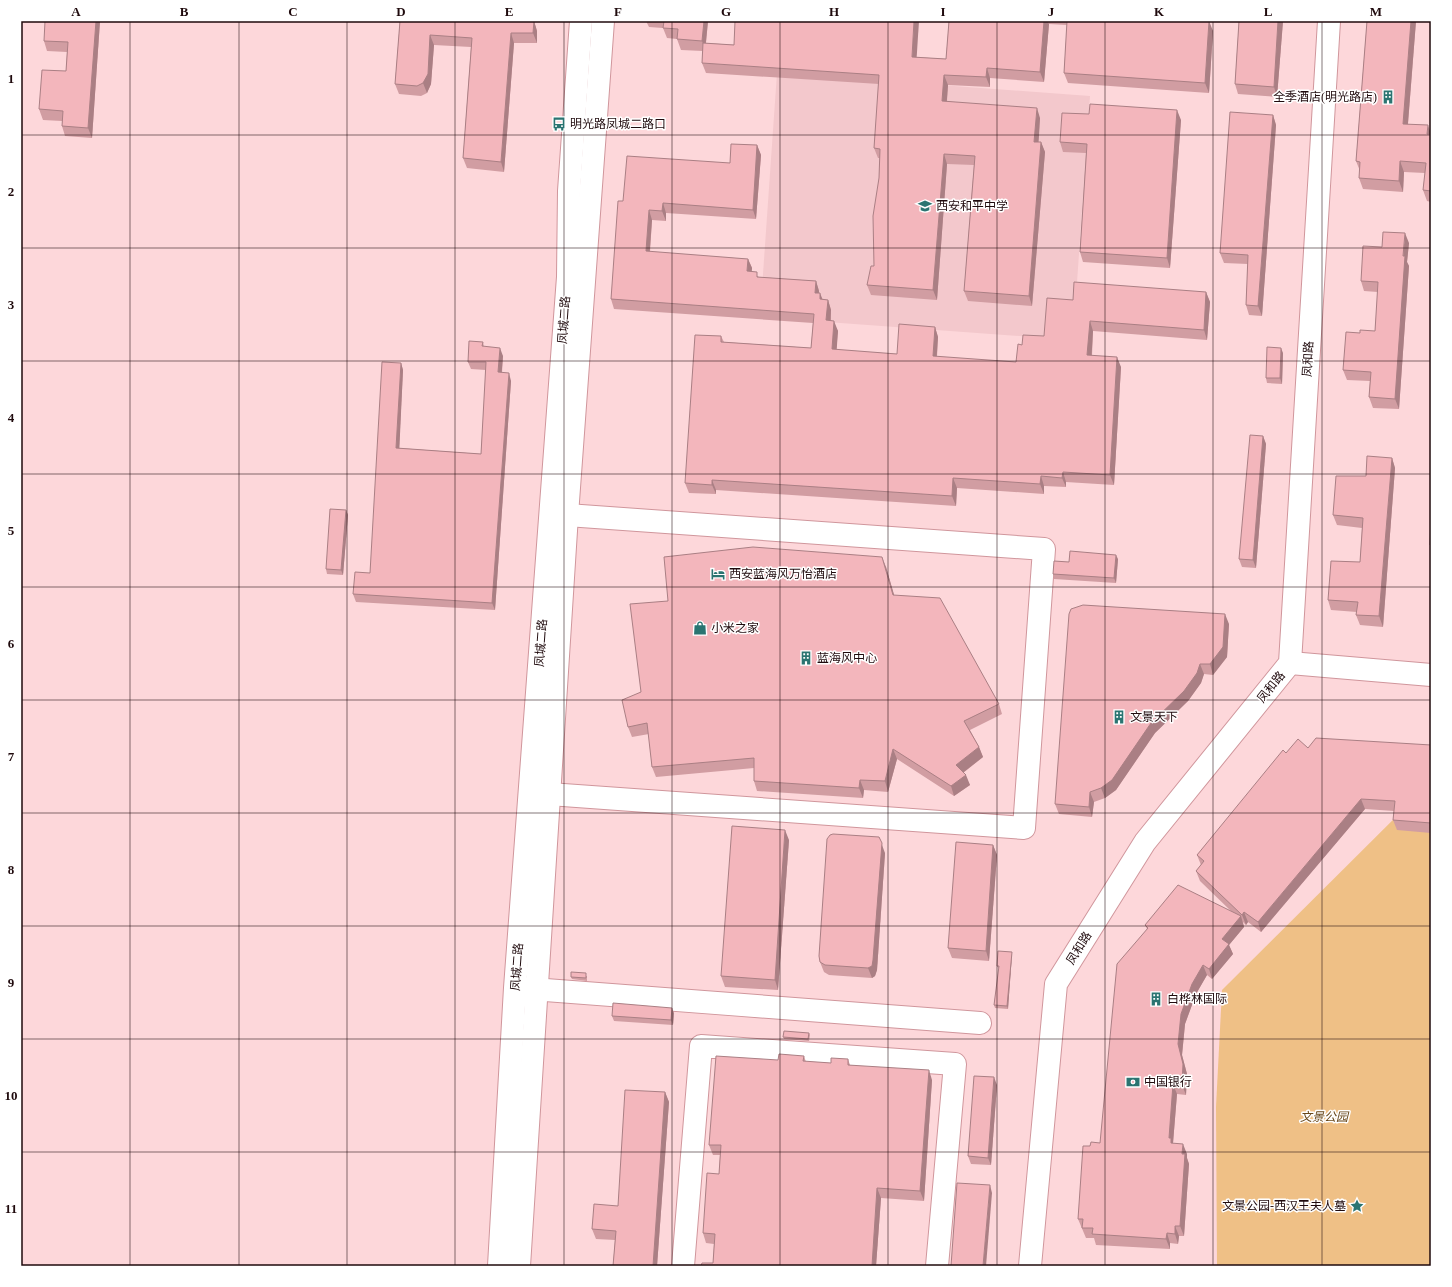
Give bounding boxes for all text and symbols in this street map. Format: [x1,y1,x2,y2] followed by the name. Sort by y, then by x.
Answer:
[71,4,81,19] text: A
[180,4,189,19] text: B
[288,4,298,19] text: C
[396,4,406,19] text: D
[505,4,513,19] text: E
[614,4,622,19] text: F
[721,4,731,19] text: G
[829,4,839,19] text: H
[940,4,946,19] text: I
[1048,4,1055,19] text: J
[1154,4,1165,19] text: K
[1264,4,1273,19] text: L
[1370,4,1382,19] text: M
[8,71,14,86] text: 1
[1380,89,1396,105] building icon: 全季酒店(明光路店)
[1273,90,1377,104] place label: 全季酒店(明光路店)
[551,116,567,132] bus stop icon: 明光路凤城二路口
[570,117,666,131] place label: 明光路凤城二路口
[8,184,14,199] text: 2
[917,198,933,214] school or university icon: 西安和平中学
[936,199,1008,213] place label: 西安和平中学
[555,296,573,344] street label: 凤城二路
[8,297,15,312] text: 3
[1300,341,1316,377] street label: 凤和路
[8,410,15,425] text: 4
[8,523,15,538] text: 5
[710,566,726,582] hotel icon: 西安蓝海风万怡酒店
[729,567,837,581] place label: 西安蓝海风万怡酒店
[532,619,550,667] street label: 凤城二路
[692,620,708,636] shop icon: 小米之家
[711,621,759,635] place label: 小米之家
[8,636,15,651] text: 6
[798,650,814,666] building icon: 蓝海风中心
[817,651,877,665] place label: 蓝海风中心
[1254,669,1288,705] street label: 凤和路
[1111,709,1127,725] building icon: 文景天下
[1130,710,1178,724] place label: 文景天下
[8,749,15,764] text: 7
[8,862,15,877] text: 8
[1064,929,1094,967] street label: 凤和路
[508,943,526,991] street label: 凤城二路
[8,975,15,990] text: 9
[1148,991,1164,1007] building icon: 白桦林国际
[1167,992,1227,1006] place label: 白桦林国际
[1125,1074,1141,1090] bank icon: 中国银行
[1144,1075,1192,1089] place label: 中国银行
[5,1088,18,1103] text: 10
[1300,1110,1350,1124] park label: 文景公园
[1349,1198,1365,1214] place icon: 文景公园-西汉王夫人墓
[1222,1199,1346,1213] place label: 文景公园-西汉王夫人墓
[5,1201,17,1216] text: 11

